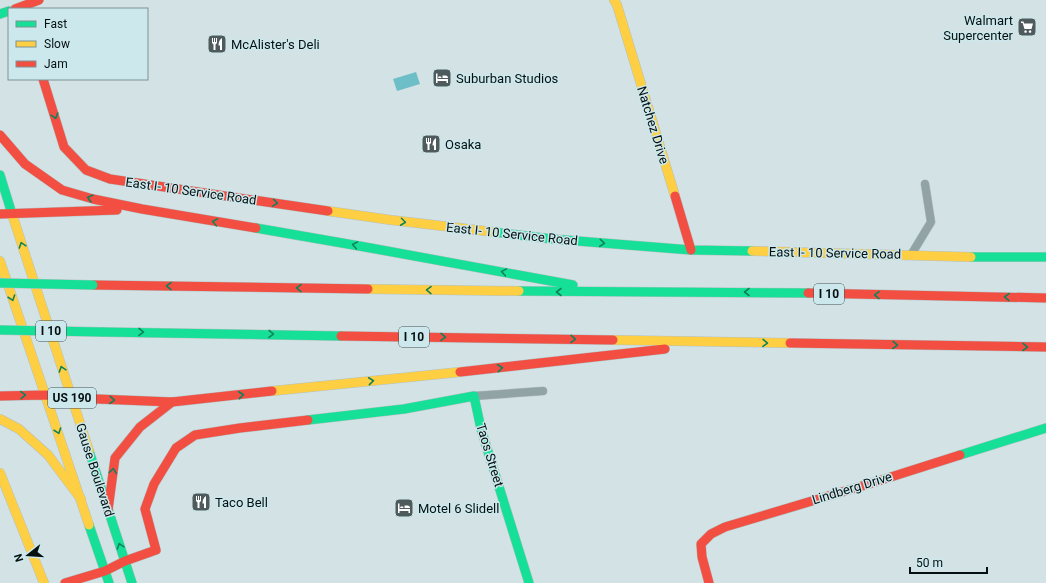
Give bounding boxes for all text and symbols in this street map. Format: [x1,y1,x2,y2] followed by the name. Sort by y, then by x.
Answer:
[8,8,148,80] legend
[943,13,1014,43] place label: Walmart Supercenter
[1016,16,1038,38] supermarket icon: Walmart Supercenter
[44,17,67,31] text: Fast
[206,33,228,55] restaurant icon: McAlister's Deli
[44,37,70,51] text: Slow
[231,37,320,52] place label: McAlister's Deli
[44,57,68,71] text: Jam
[431,67,453,89] hotel icon: Suburban Studios
[456,71,559,86] place label: Suburban Studios
[634,84,672,166] street label: Natchez Drive
[50,113,59,120] one-way arrow
[420,133,442,155] restaurant icon: Osaka
[445,137,481,152] place label: Osaka
[125,174,257,208] street label: East I- 10 Service Road
[87,194,94,203] one-way arrow
[272,198,278,207] one-way arrow
[400,217,406,226] one-way arrow
[212,218,218,227] one-way arrow
[445,220,579,248] street label: East I- 10 Service Road
[599,239,605,248] one-way arrow
[19,242,27,249] one-way arrow
[352,242,359,250] one-way arrow
[769,244,901,262] street label: East I- 10 Service Road
[501,269,508,277] one-way arrow
[166,282,172,290] one-way arrow
[296,284,302,292] one-way arrow
[814,284,844,304] road number: I 10
[426,286,432,294] one-way arrow
[556,288,562,296] one-way arrow
[744,288,750,296] one-way arrow
[874,290,880,299] one-way arrow
[1004,293,1010,302] one-way arrow
[8,294,16,301] one-way arrow
[36,321,66,341] road number: I 10
[399,327,429,347] road number: I 10
[138,328,144,336] one-way arrow
[268,330,274,339] one-way arrow
[440,333,446,341] one-way arrow
[570,335,576,344] one-way arrow
[762,339,768,347] one-way arrow
[892,341,898,349] one-way arrow
[1022,343,1028,351] one-way arrow
[497,363,503,372] one-way arrow
[58,366,67,373] one-way arrow
[368,377,374,386] one-way arrow
[48,388,96,408] road number: US 190
[20,391,26,400] one-way arrow
[238,391,244,400] one-way arrow
[109,395,115,404] one-way arrow
[73,421,117,519] street label: Gause Boulevard
[473,421,507,489] street label: Taos Street
[53,428,61,435] one-way arrow
[108,468,117,474] one-way arrow
[810,469,894,507] street label: Lindberg Drive
[190,491,212,513] restaurant icon: Taco Bell
[215,495,268,510] place label: Taco Bell
[393,497,415,519] hotel icon: Motel 6 Slidell
[418,501,499,516] place label: Motel 6 Slidell
[8,535,48,575] north arrow
[116,543,124,550] one-way arrow
[910,549,987,575] scale bar
[11,552,26,563] text: N
[916,556,943,570] text: 50 m

